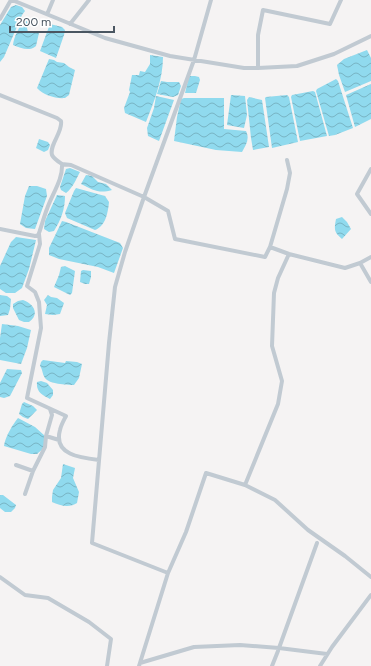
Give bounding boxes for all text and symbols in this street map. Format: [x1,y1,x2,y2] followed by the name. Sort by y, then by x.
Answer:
[10,8,114,34] scale bar
[16,15,51,29] text: 200 m

